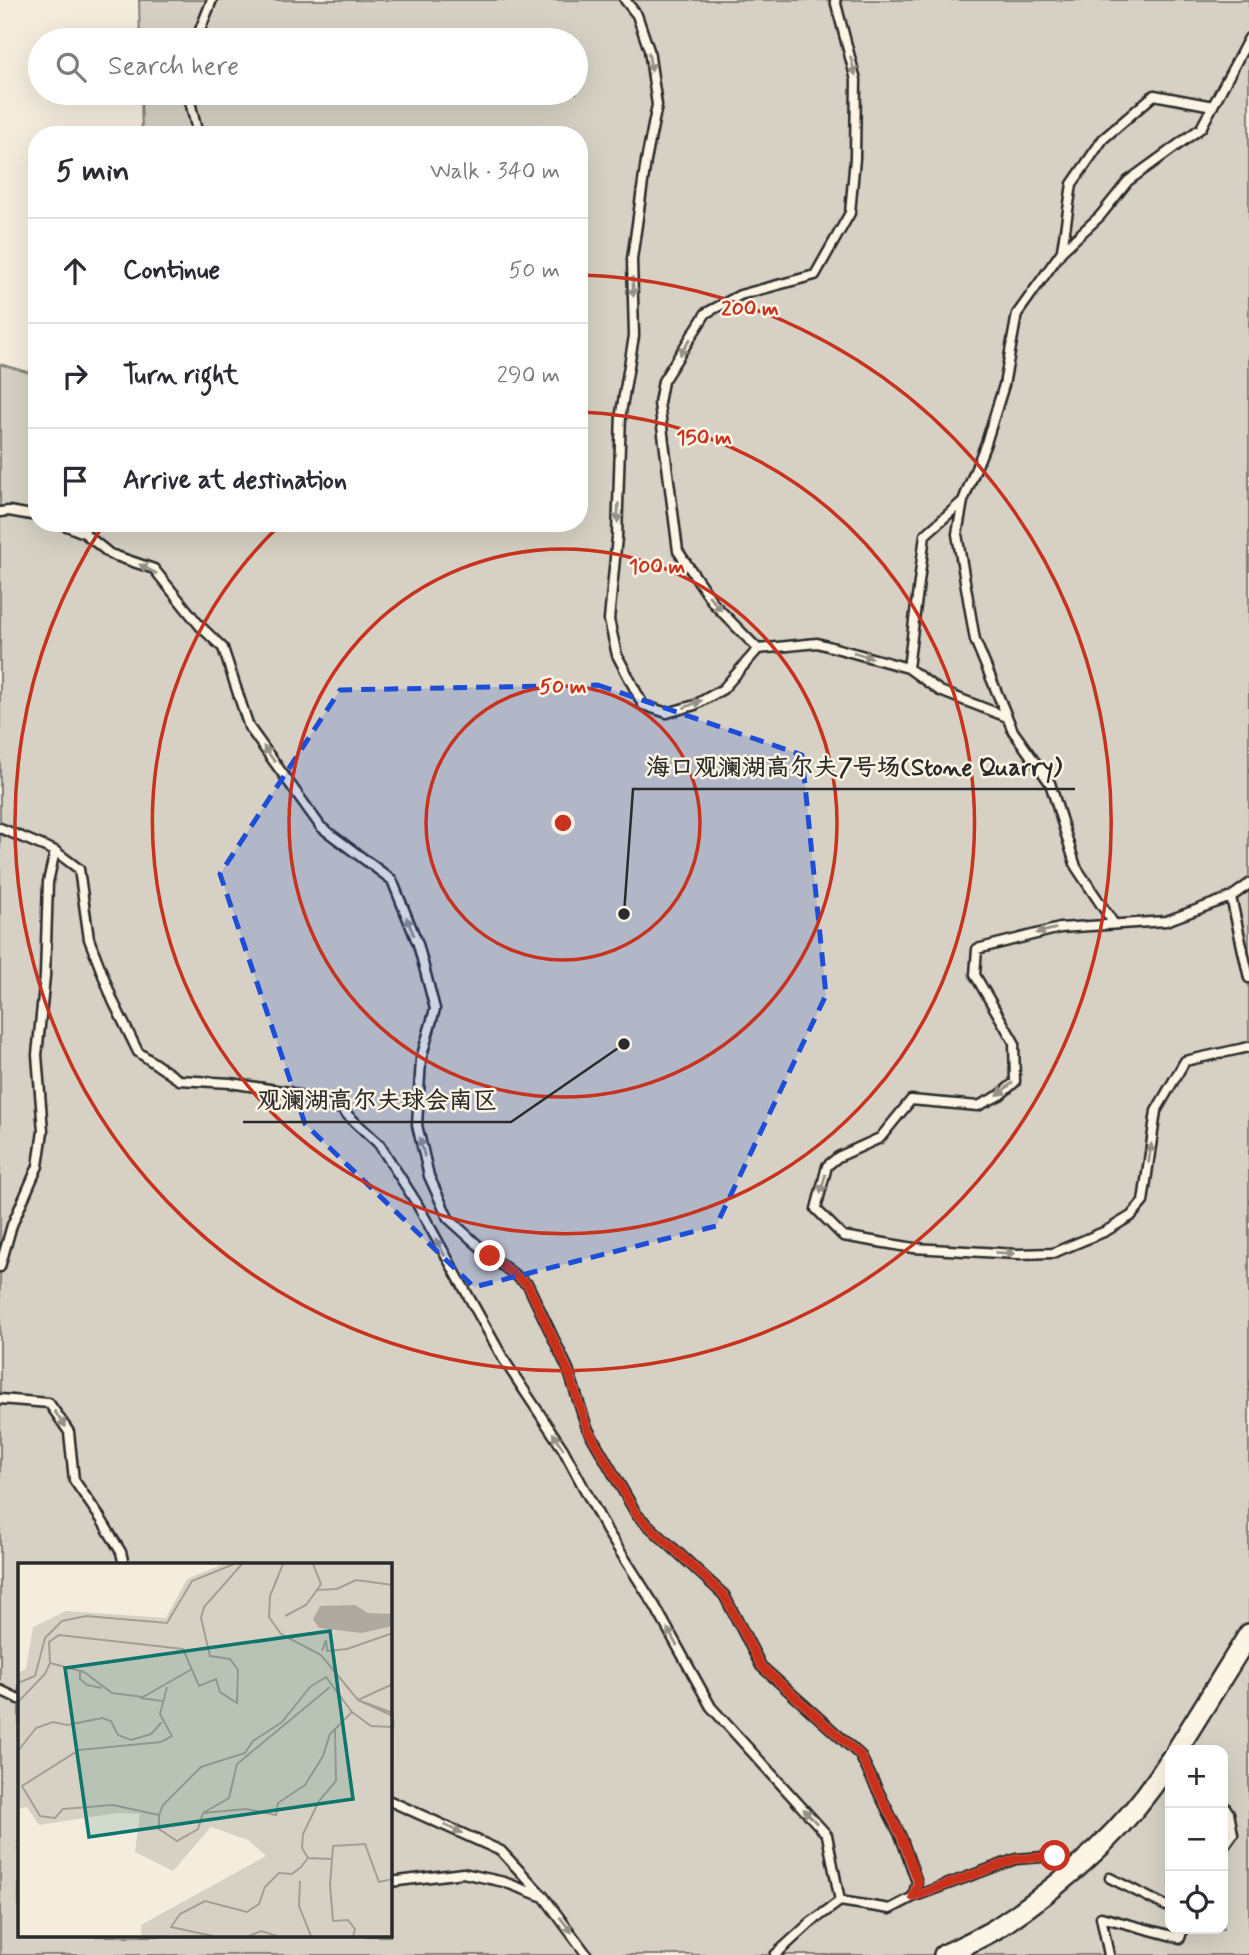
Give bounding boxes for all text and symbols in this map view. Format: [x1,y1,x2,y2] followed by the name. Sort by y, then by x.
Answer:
[28,28,588,105] search box
[52,48,90,86] icon: search
[108,50,239,84] text: Search here
[645,51,656,73] one-way arrow
[848,55,859,77] one-way arrow
[56,152,130,191] text: 5 min
[430,157,560,187] text: Walk · 340 m
[56,252,94,290] icon: ahead
[123,254,220,288] text: Continue
[509,256,560,286] text: 50 m
[627,276,639,298] one-way arrow
[721,295,779,323] text: 200 m
[678,337,691,356] one-way arrow
[56,357,94,395] icon: right
[123,359,239,393] text: Turn right
[497,361,560,391] text: 290 m
[676,424,732,452] text: 150 m
[56,462,94,500] icon: arrive
[123,464,347,498] text: Arrive at destination
[612,502,624,524] one-way arrow
[629,553,685,581] text: 100 m
[137,563,157,575] one-way arrow
[708,594,723,612] one-way arrow
[853,651,874,661] one-way arrow
[540,673,587,701] text: 50 m
[683,699,704,710] one-way arrow
[633,744,1075,789] callout: 海口观澜湖高尔夫7号场(Stone Quarry)
[261,746,276,764] one-way arrow
[646,753,1062,784] text: 海口观澜湖高尔夫7号场(Stone Quarry)
[551,811,575,835] centre of rings
[405,915,416,936] one-way arrow
[1035,926,1057,937] one-way arrow
[243,1077,511,1122] callout: 观澜湖高尔夫球会南区
[997,1082,1015,1097] one-way arrow
[257,1086,497,1117] text: 观澜湖高尔夫球会南区
[416,1136,427,1158] one-way arrow
[1145,1142,1156,1164] one-way arrow
[817,1173,828,1195] one-way arrow
[434,1237,446,1256] one-way arrow
[474,1240,505,1271] route end
[995,1248,1017,1259] one-way arrow
[53,1410,67,1428] one-way arrow
[551,1431,564,1451] one-way arrow
[18,1563,392,1938] inset map
[666,1627,678,1647] one-way arrow
[1165,1745,1228,1934] map controls
[1165,1745,1228,1808] button: +
[803,1808,819,1825] one-way arrow
[1165,1808,1228,1871] button: −
[442,1824,463,1835] one-way arrow
[1039,1840,1070,1871] route start
[1165,1871,1228,1934] button: locate
[559,1916,574,1934] one-way arrow

